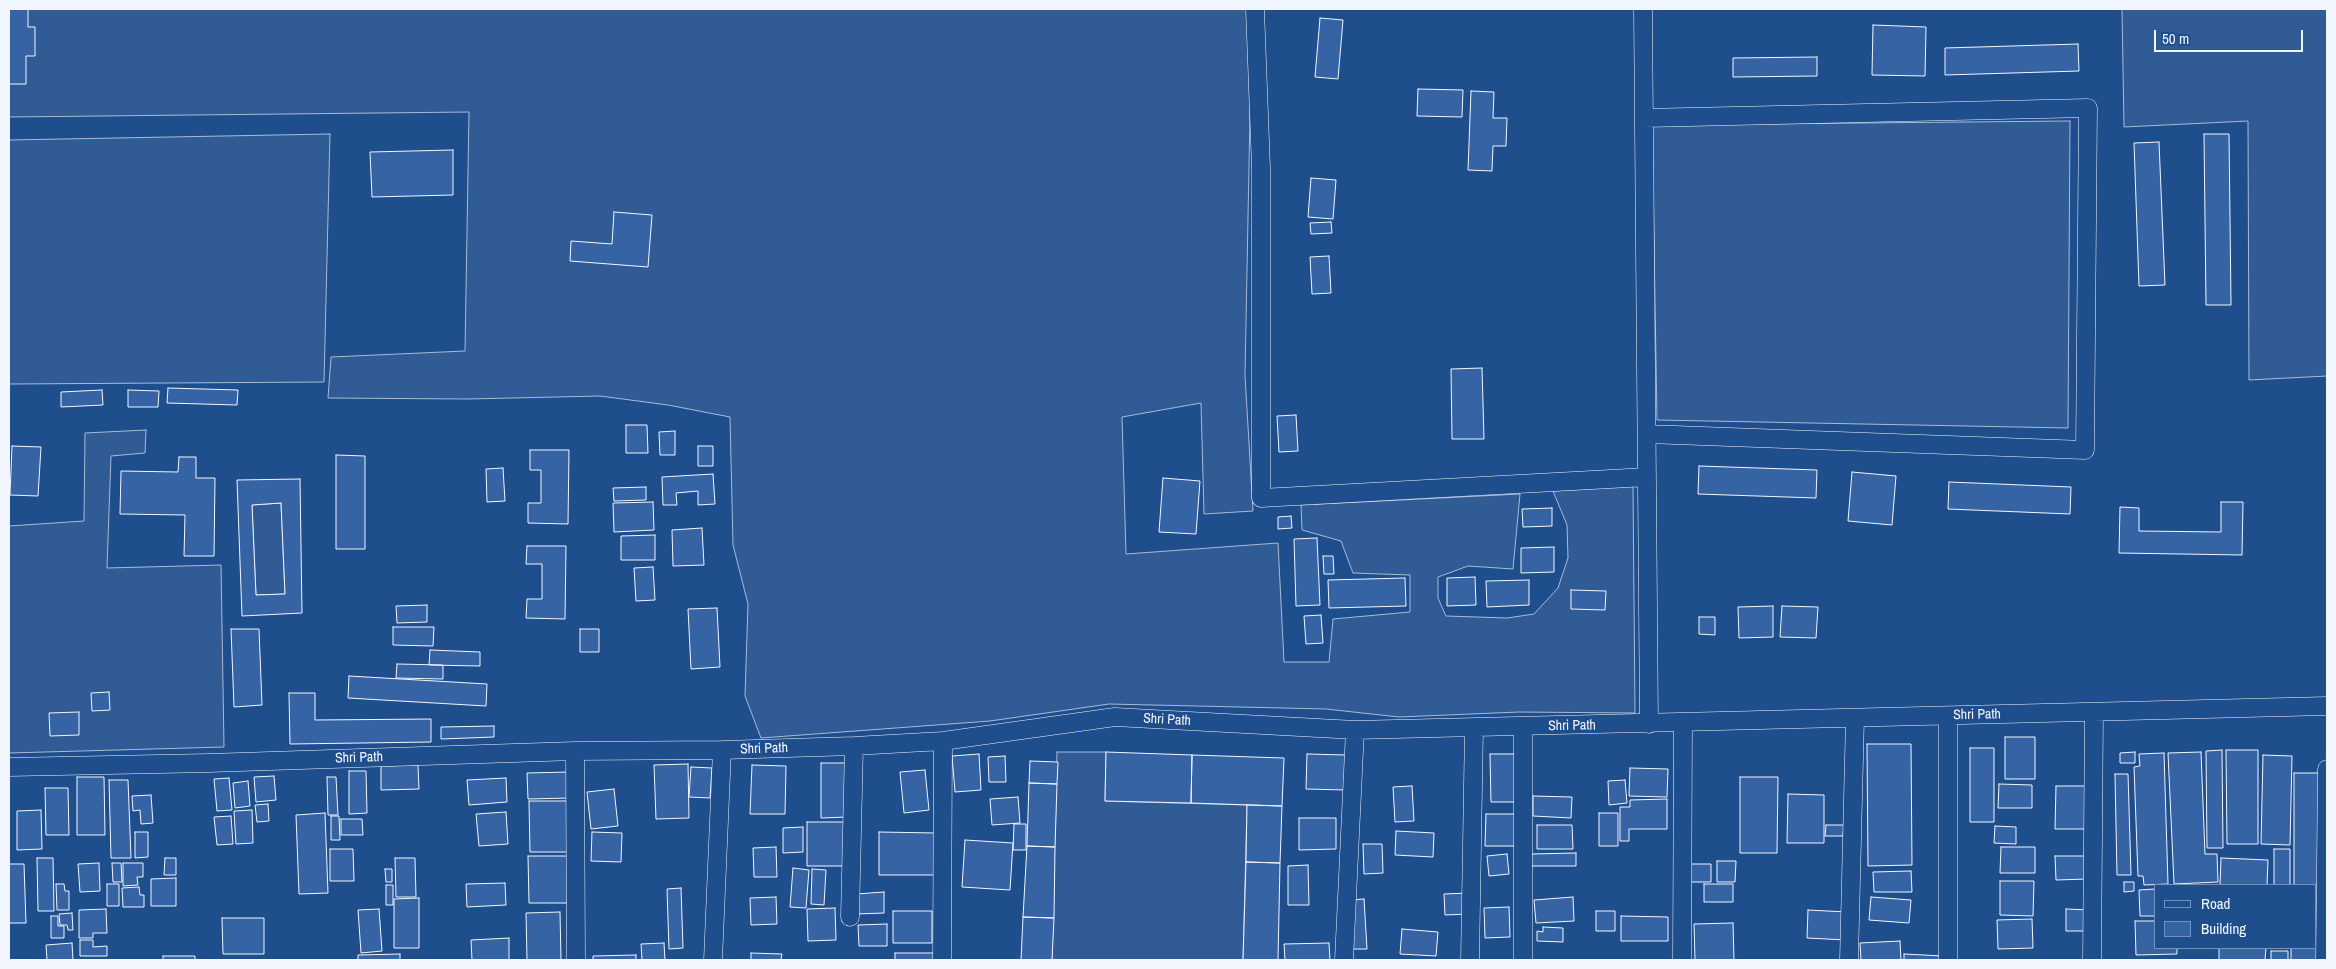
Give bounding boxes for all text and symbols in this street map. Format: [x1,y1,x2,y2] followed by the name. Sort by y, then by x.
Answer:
[2156,20,2305,52] scale bar
[2162,28,2189,49] text: 50 m
[1953,706,2001,724] street label: Shri Path
[1143,710,1191,730] street label: Shri Path
[1548,717,1596,735] street label: Shri Path
[740,740,788,758] street label: Shri Path
[335,749,383,767] street label: Shri Path
[2154,884,2316,949] legend
[2201,893,2230,914] text: Road
[2201,918,2246,939] text: Building

